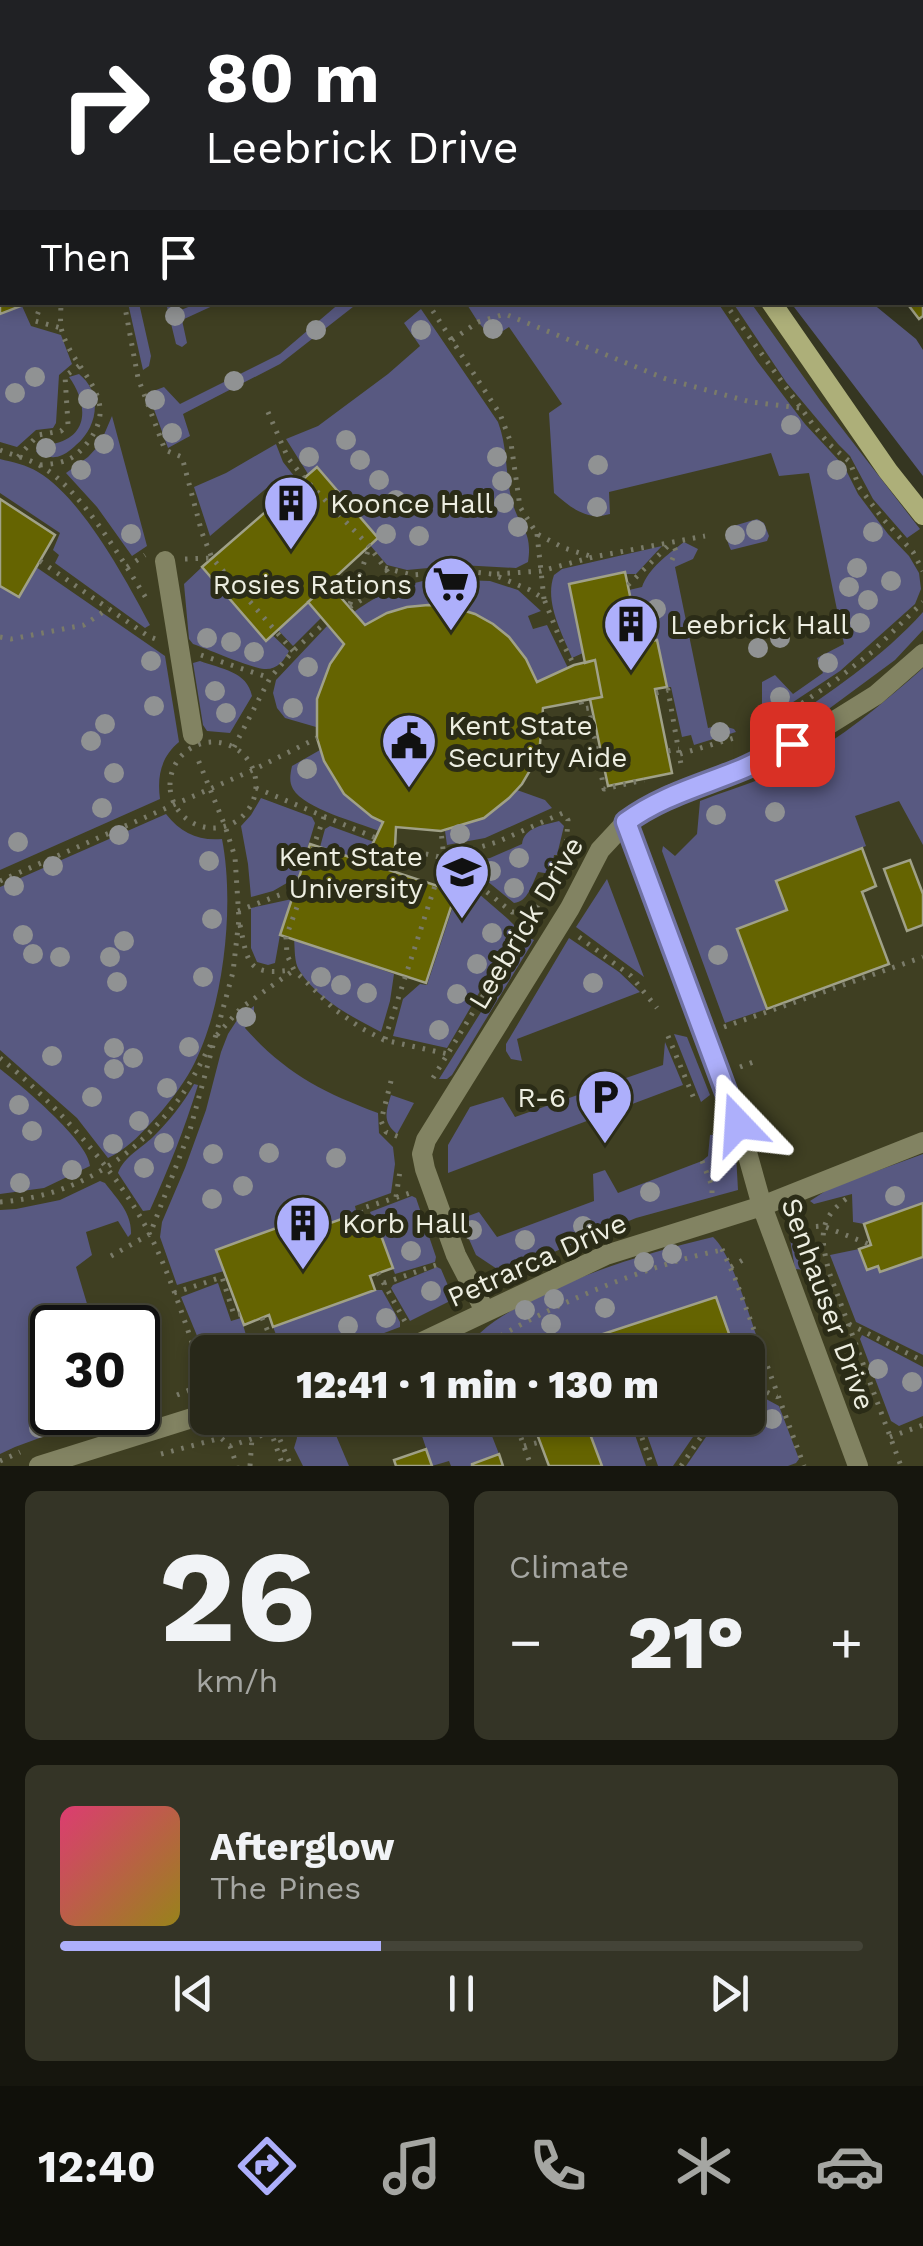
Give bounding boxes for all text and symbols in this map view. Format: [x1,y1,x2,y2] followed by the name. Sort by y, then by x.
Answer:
[205,37,380,119] text: 80 m
[40,40,170,170] icon: right
[205,121,519,174] text: Leebrick Drive
[151,230,206,285] icon: arrive
[40,236,131,280] text: Then
[261,473,321,552] building icon: Koonce Hall
[330,487,493,520] place label: Koonce Hall
[421,554,481,633] supermarket icon: Rosies Rations
[212,568,412,601] place label: Rosies Rations
[601,594,661,673] building icon: Leebrick Hall
[670,608,849,641] place label: Leebrick Hall
[750,702,835,787] pin
[448,709,627,774] place label: Kent State Security Aide
[379,711,439,790] public building icon: Kent State Security Aide
[765,717,820,772] icon: arrive
[462,831,590,1015] street label: Leebrick Drive
[278,840,424,905] place label: Kent State University
[432,842,492,921] school or university icon: Kent State University
[575,1067,635,1146] parking icon: R-6
[686,1072,790,1176] position arrow
[517,1081,566,1114] place label: R-6
[273,1193,333,1272] building icon: Korb Hall
[774,1194,882,1414] street label: Senhauser Drive
[442,1206,632,1314] street label: Petrarca Drive
[342,1207,468,1240] place label: Korb Hall
[30,1305,160,1435] speed limit sign: 30
[296,1363,659,1407] text: 12:41 · 1 min · 130 m
[158,1520,316,1673] text: 26
[509,1548,629,1586] text: Climate
[628,1598,744,1686] text: 21°
[509,1610,542,1674] text: −
[830,1610,863,1674] text: +
[196,1662,278,1700] text: km/h
[210,1825,395,1869] text: Afterglow
[210,1869,361,1907] text: The Pines
[166,1966,221,2021] icon: previous
[434,1966,489,2021] icon: pause
[702,1966,757,2021] icon: next
[232,2131,302,2201] icon: directions
[377,2131,447,2201] icon: music
[523,2131,593,2201] icon: phone
[669,2131,739,2201] icon: climate
[815,2131,885,2201] icon: car
[38,2140,156,2193] text: 12:40

